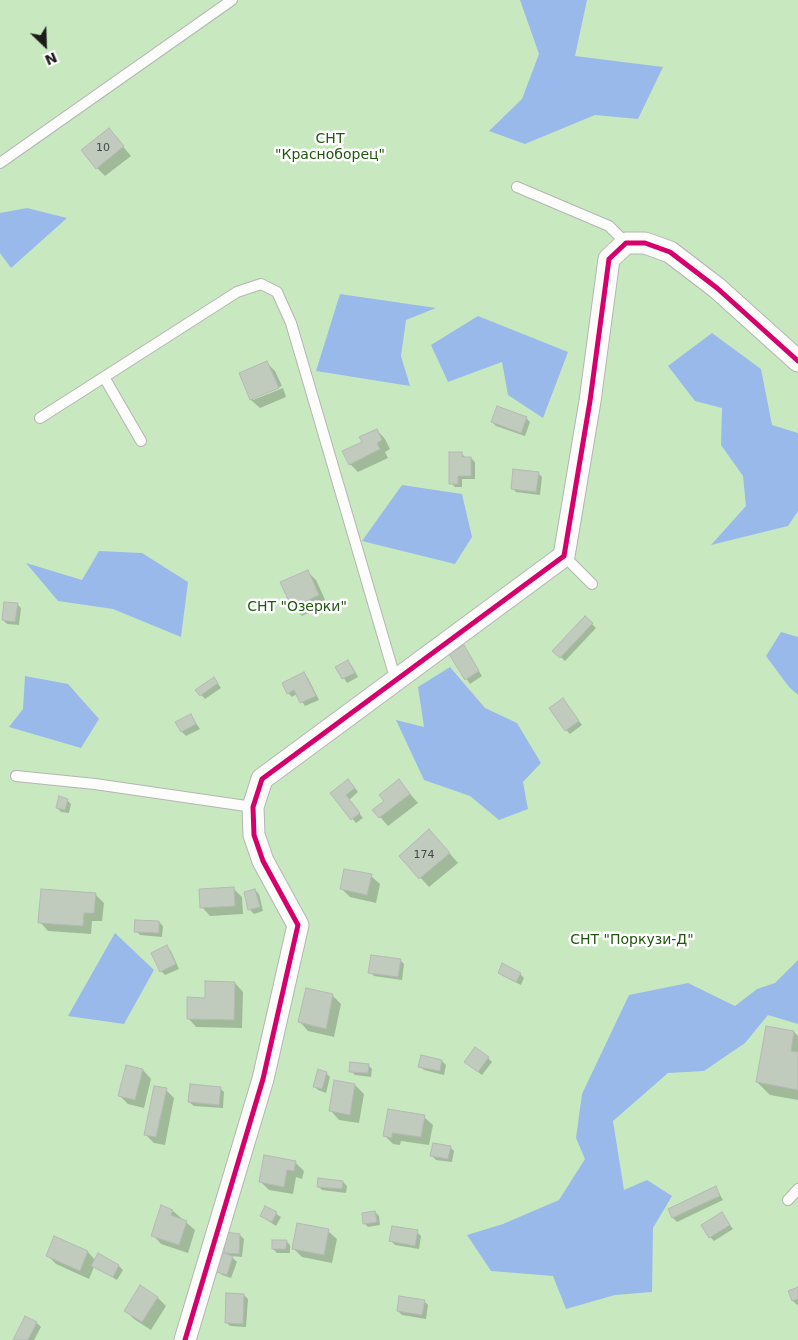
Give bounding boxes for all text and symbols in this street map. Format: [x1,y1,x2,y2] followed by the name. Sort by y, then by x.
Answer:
[20,20,70,70] north arrow
[42,49,60,68] text: N
[275,131,385,164] park label: СНТ "Красноборец"
[96,141,110,155] house number: 10
[247,599,347,615] park label: СНТ "Озерки"
[414,848,434,862] house number: 174
[570,932,694,948] park label: СНТ "Поркузи-Д"

